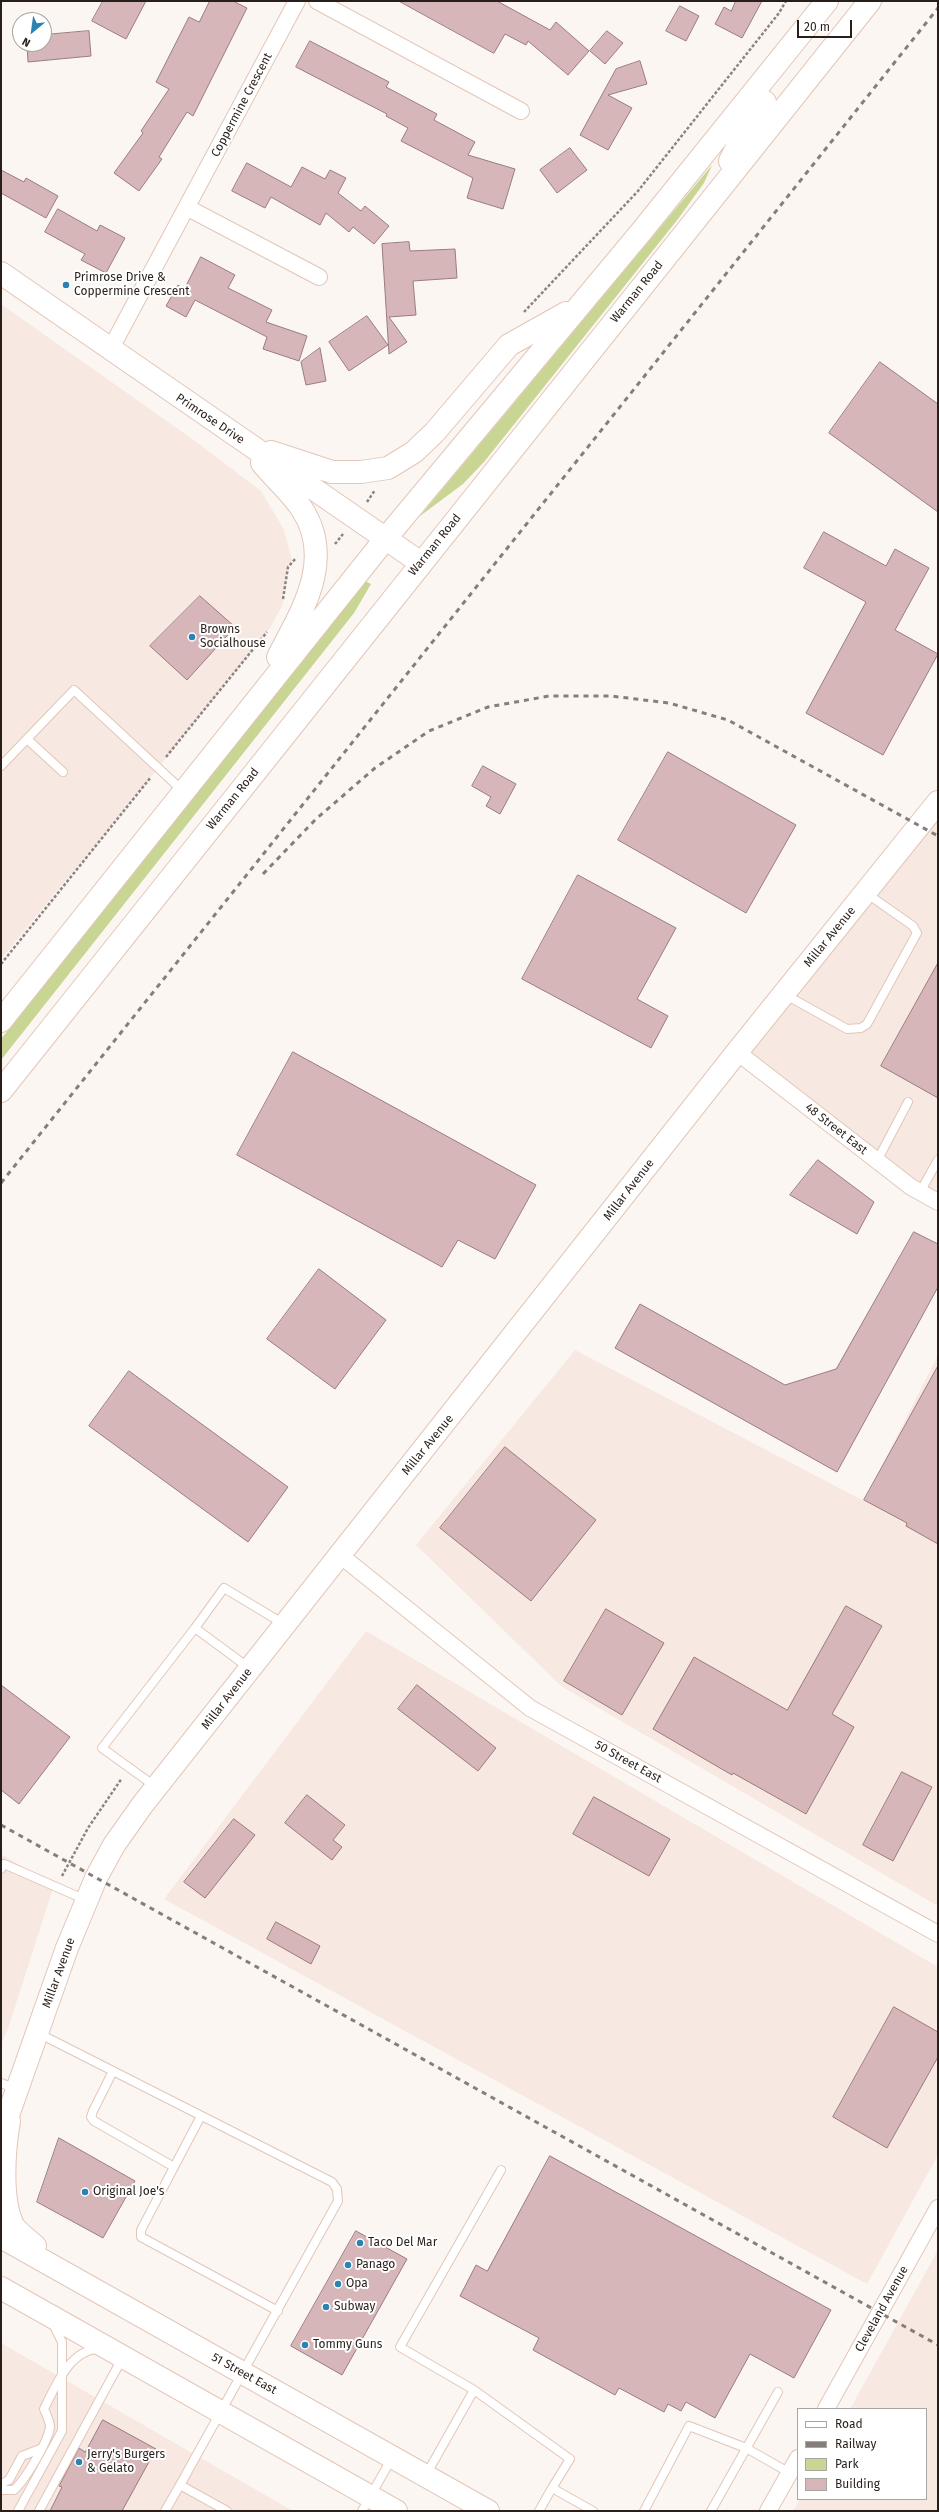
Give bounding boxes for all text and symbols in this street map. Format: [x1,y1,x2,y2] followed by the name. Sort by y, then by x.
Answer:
[12,12,52,52] north arrow
[799,12,854,38] scale bar
[804,20,830,34] text: 20 m
[20,35,33,50] text: N
[208,51,276,159] street label: Coppermine Crescent
[608,258,666,326] street label: Warman Road
[74,271,190,299] place label: Primrose Drive & Coppermine Crescent
[61,280,71,290] marker: Primrose Drive & Coppermine Crescent
[173,391,247,447] street label: Primrose Drive
[406,511,464,579] street label: Warman Road
[200,623,266,651] place label: Browns Socialhouse
[187,632,197,642] marker: Browns Socialhouse
[204,765,262,833] street label: Warman Road
[801,904,859,970] street label: Millar Avenue
[802,1100,870,1158] street label: 48 Street East
[601,1156,657,1224] street label: Millar Avenue
[399,1412,457,1478] street label: Millar Avenue
[199,1665,255,1733] street label: Millar Avenue
[592,1738,664,1786] street label: 50 Street East
[40,1936,78,2010] street label: Millar Avenue
[93,2185,164,2199] place label: Original Joe's
[80,2187,90,2197] marker: Original Joe's
[368,2236,437,2250] place label: Taco Del Mar
[355,2238,365,2248] marker: Taco Del Mar
[356,2258,395,2272] place label: Panago
[343,2260,353,2270] marker: Panago
[852,2263,912,2355] street label: Cleveland Avenue
[346,2277,368,2291] place label: Opa
[333,2279,343,2289] marker: Opa
[334,2300,375,2314] place label: Subway
[321,2302,331,2312] marker: Subway
[313,2338,382,2352] place label: Tommy Guns
[300,2340,310,2350] marker: Tommy Guns
[209,2350,279,2398] street label: 51 Street East
[797,2408,927,2500] legend
[835,2417,863,2431] text: Road
[835,2437,876,2451] text: Railway
[87,2448,165,2476] place label: Jerry's Burgers & Gelato
[74,2457,84,2467] marker: Jerry's Burgers & Gelato
[835,2457,859,2471] text: Park
[835,2477,880,2491] text: Building

